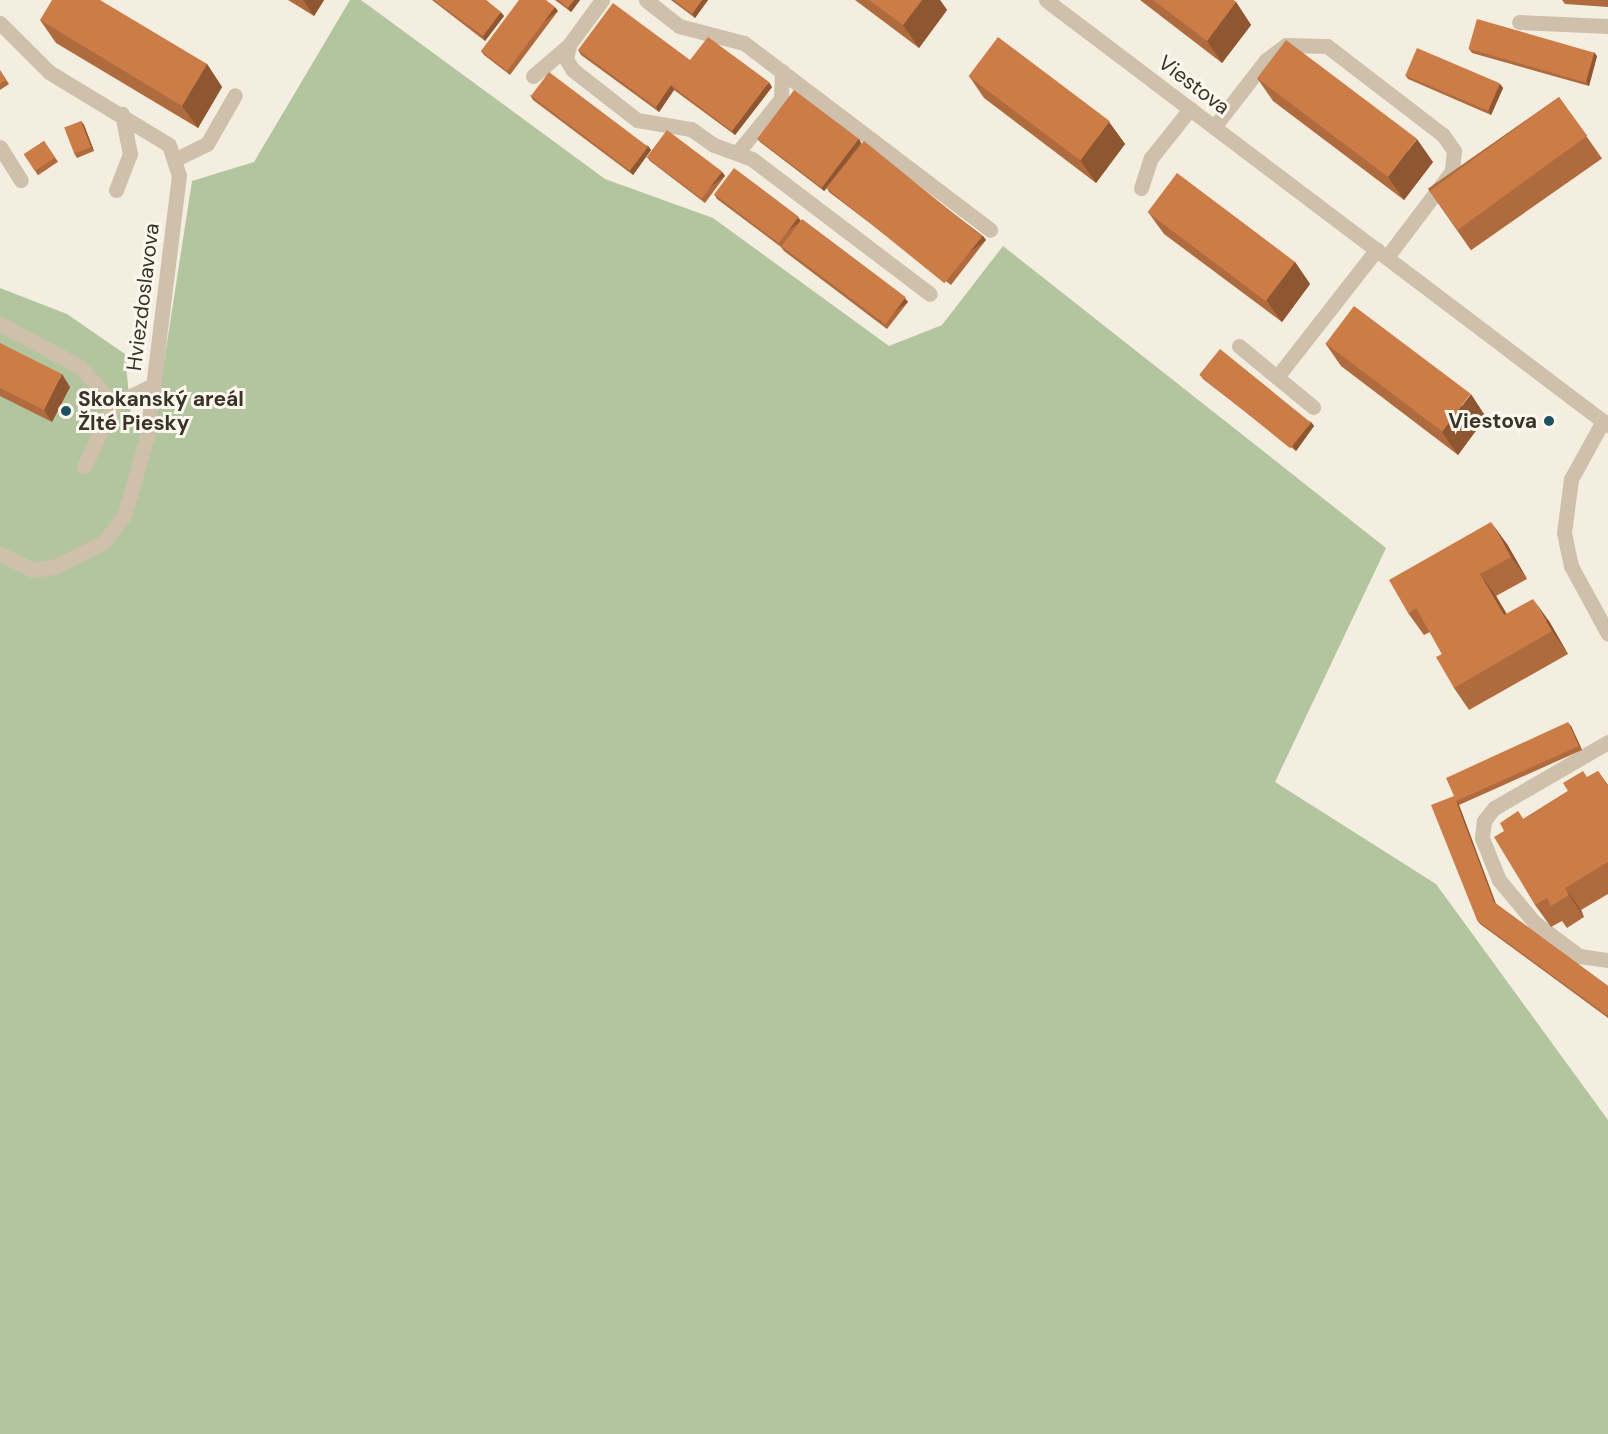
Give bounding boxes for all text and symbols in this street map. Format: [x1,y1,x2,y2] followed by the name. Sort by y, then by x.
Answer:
[1153,50,1235,120] street label: Viestova
[121,222,165,372] street label: Hviezdoslavova
[78,386,244,436] place label: Skokanský areál Žlté Piesky
[59,404,73,418] marker: Skokanský areál Žlté Piesky
[1448,408,1537,434] place label: Viestova
[1542,414,1556,428] marker: Viestova

